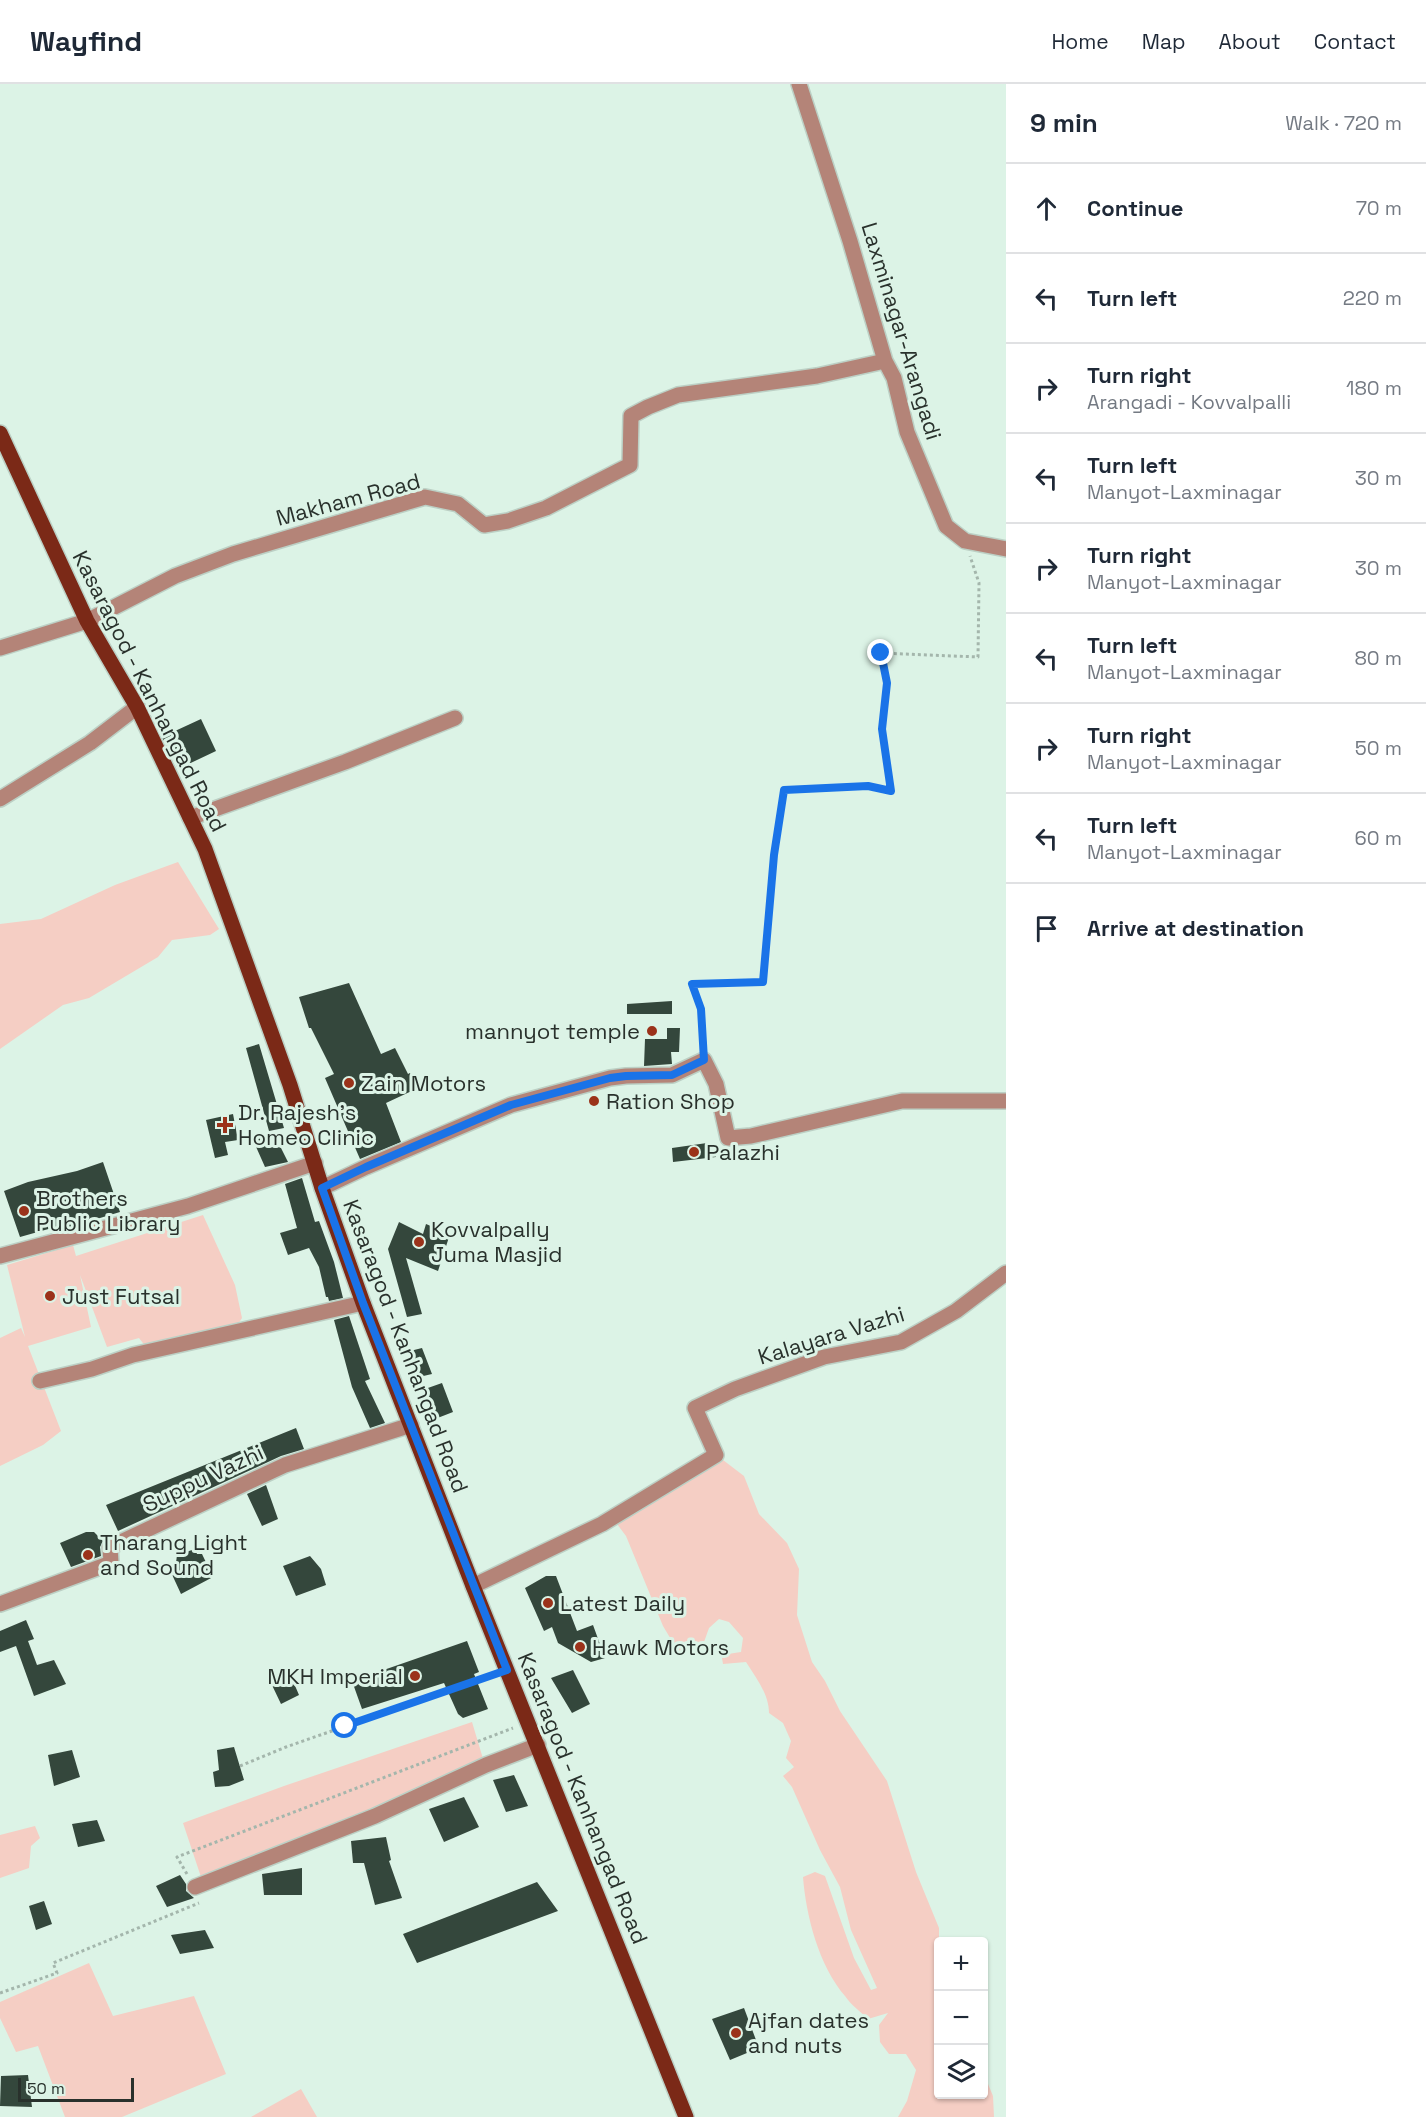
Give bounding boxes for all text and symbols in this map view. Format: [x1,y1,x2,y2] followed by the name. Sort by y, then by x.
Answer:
[30,23,142,59] text: Wayfind
[1051,28,1109,55] text: Home
[1142,28,1186,55] text: Map
[1219,28,1281,55] text: About
[1314,28,1396,55] text: Contact
[1030,106,1098,140] text: 9 min
[1285,110,1402,136] text: Walk · 720 m
[1030,192,1063,225] icon: ahead
[1087,194,1183,222] text: Continue
[1356,195,1402,221] text: 70 m
[856,219,948,443] street label: Laxminagar-Arangadi
[1030,282,1063,315] icon: left
[1087,284,1177,312] text: Turn left
[1343,285,1402,311] text: 220 m
[1087,361,1192,389] text: Turn right
[1030,372,1063,405] icon: right
[1346,375,1402,401] text: 180 m
[1087,389,1291,415] text: Arangadi - Kovvalpalli
[1087,451,1177,479] text: Turn left
[1030,462,1063,495] icon: left
[1355,465,1402,491] text: 30 m
[273,466,423,532] street label: Makham Road
[1087,479,1282,505] text: Manyot-Laxminagar
[1087,541,1192,569] text: Turn right
[67,546,233,836] street label: Kasaragod - Kanhangad Road
[1030,552,1063,585] icon: right
[1355,555,1402,581] text: 30 m
[1087,569,1282,595] text: Manyot-Laxminagar
[1087,631,1177,659] text: Turn left
[867,639,893,665] route end
[1030,642,1063,675] icon: left
[1354,645,1402,671] text: 80 m
[1087,659,1282,685] text: Manyot-Laxminagar
[1087,721,1192,749] text: Turn right
[1030,732,1063,765] icon: right
[1355,735,1402,761] text: 50 m
[1087,749,1282,775] text: Manyot-Laxminagar
[1087,811,1177,839] text: Turn left
[1030,822,1063,855] icon: left
[1355,825,1402,851] text: 60 m
[1087,839,1282,865] text: Manyot-Laxminagar
[1030,912,1063,945] icon: arrive
[1087,914,1304,942] text: Arrive at destination
[465,1017,640,1045] place label: mannyot temple
[645,1024,659,1038] marker: mannyot temple
[361,1069,486,1097] place label: Zain Motors
[342,1076,356,1090] marker: Zain Motors
[606,1087,735,1115] place label: Ration Shop
[587,1094,601,1108] marker: Ration Shop
[238,1098,374,1151] place label: Dr. Rajesh's Homeo Clinic
[216,1116,234,1134] marker: Dr. Rajesh's Homeo Clinic
[706,1138,780,1166] place label: Palazhi
[687,1145,701,1159] marker: Palazhi
[36,1184,180,1237] place label: Brothers Public Library
[337,1195,475,1497] street label: Kasaragod - Kanhangad Road
[17,1204,31,1218] marker: Brothers Public Library
[431,1215,562,1268] place label: Kovvalpally Juma Masjid
[412,1235,426,1249] marker: Kovvalpally Juma Masjid
[62,1282,180,1310] place label: Just Futsal
[43,1289,57,1303] marker: Just Futsal
[754,1299,908,1371] street label: Kalayara Vazhi
[138,1438,268,1518] street label: Suppu Vazhi
[100,1528,248,1581] place label: Tharang Light and Sound
[81,1548,95,1562] marker: Tharang Light and Sound
[560,1589,685,1617] place label: Latest Daily
[541,1596,555,1610] marker: Latest Daily
[592,1633,729,1661] place label: Hawk Motors
[573,1640,587,1654] marker: Hawk Motors
[512,1648,654,1948] street label: Kasaragod - Kanhangad Road
[267,1662,403,1690] place label: MKH Imperial
[408,1669,422,1683] marker: MKH Imperial
[331,1712,357,1738] route start
[934,1937,988,2099] map controls
[934,1937,988,1991] button: +
[934,1991,988,2045] button: −
[748,2006,869,2059] place label: Ajfan dates and nuts
[729,2026,743,2040] marker: Ajfan dates and nuts
[934,2045,988,2099] button: layers
[18,2075,134,2102] scale bar
[27,2078,65,2099] text: 50 m

